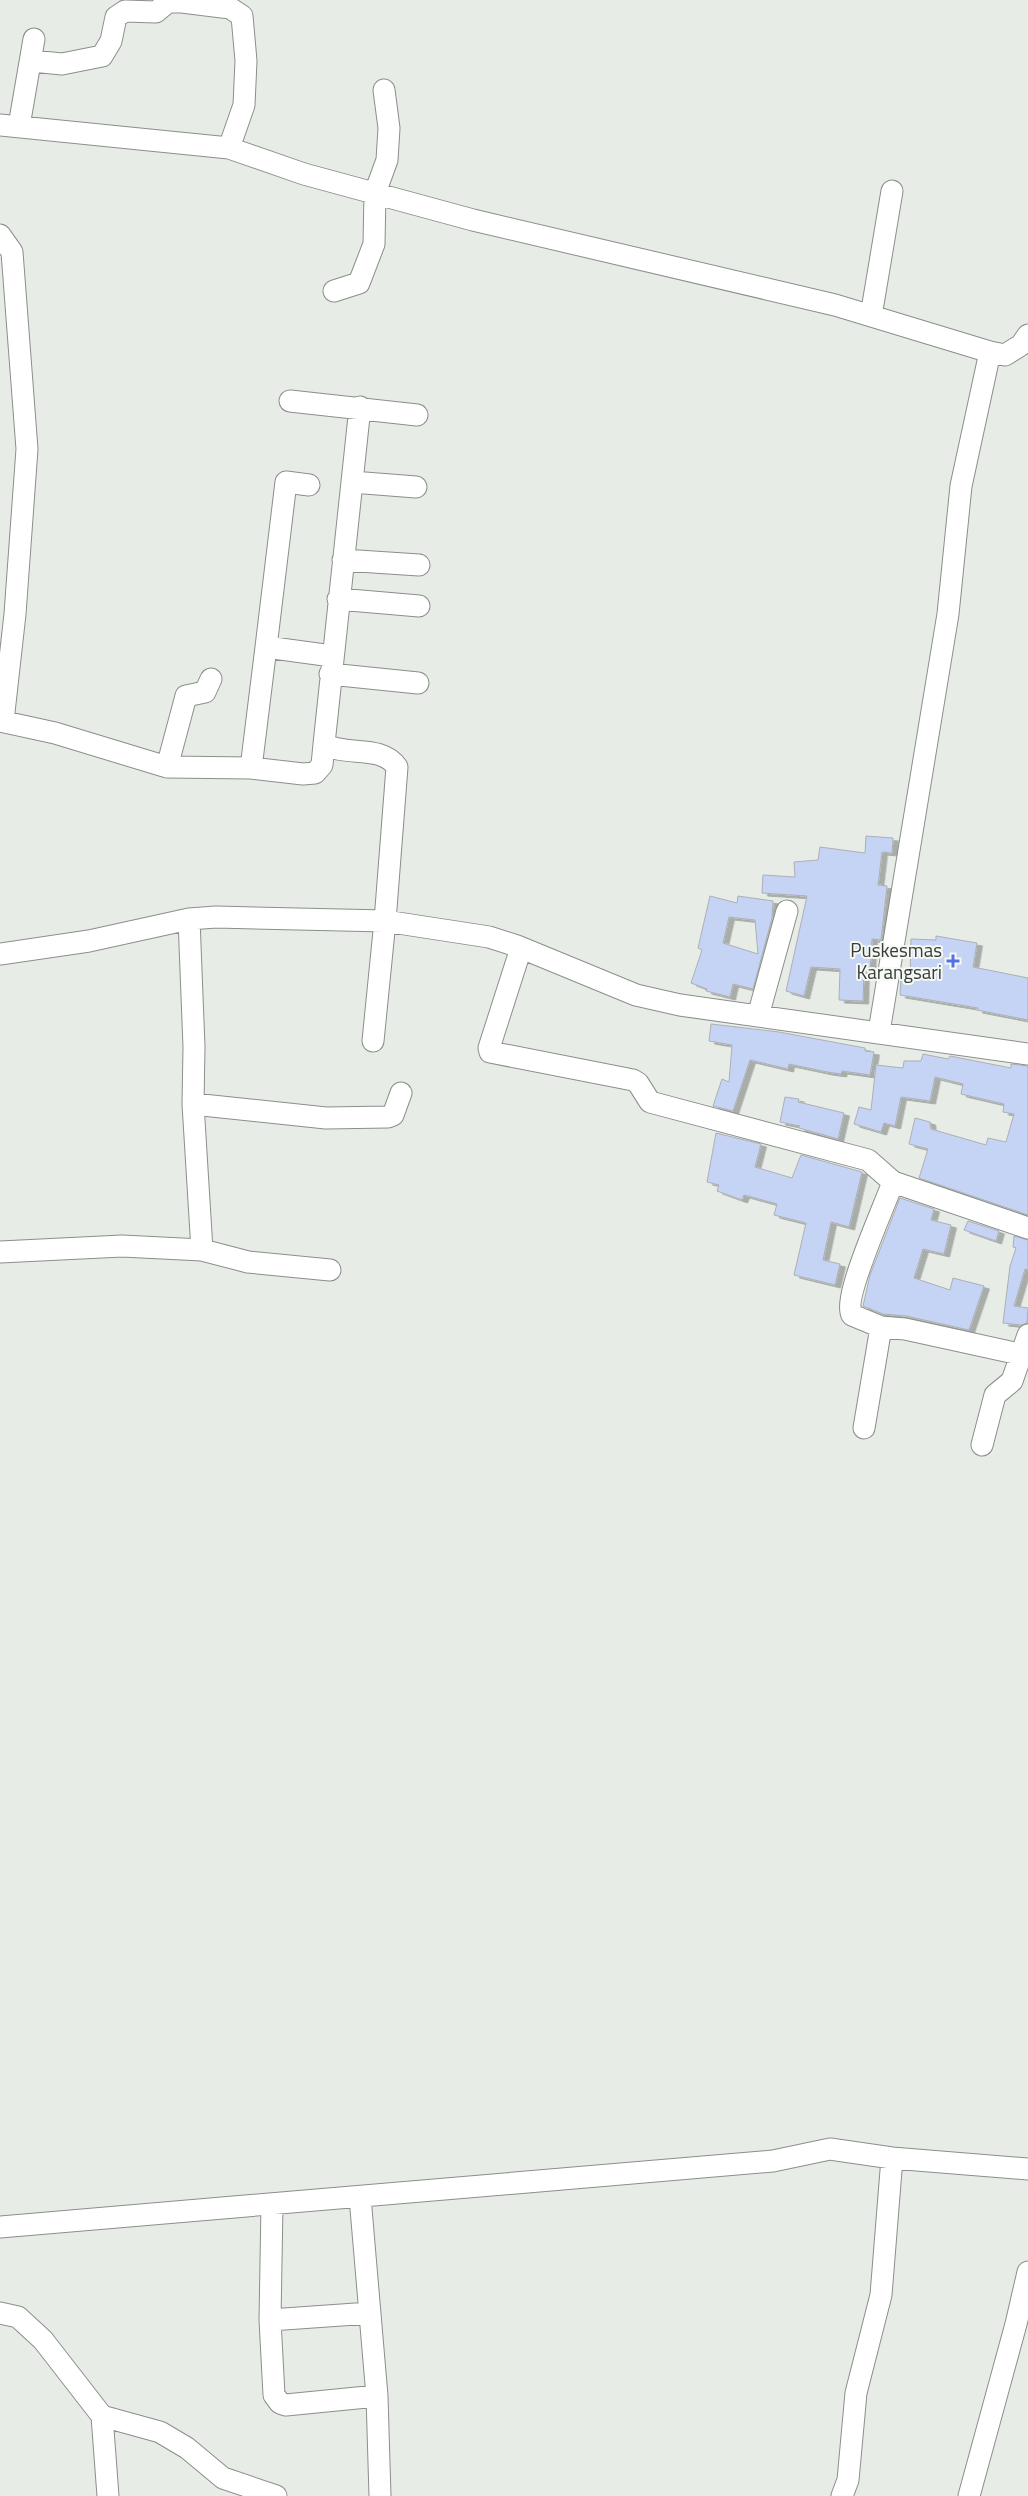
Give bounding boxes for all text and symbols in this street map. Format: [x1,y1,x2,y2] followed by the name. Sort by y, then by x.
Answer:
[850,935,942,986] place label: Puskesmas Karangsari
[946,954,960,968] marker: Puskesmas Karangsari

